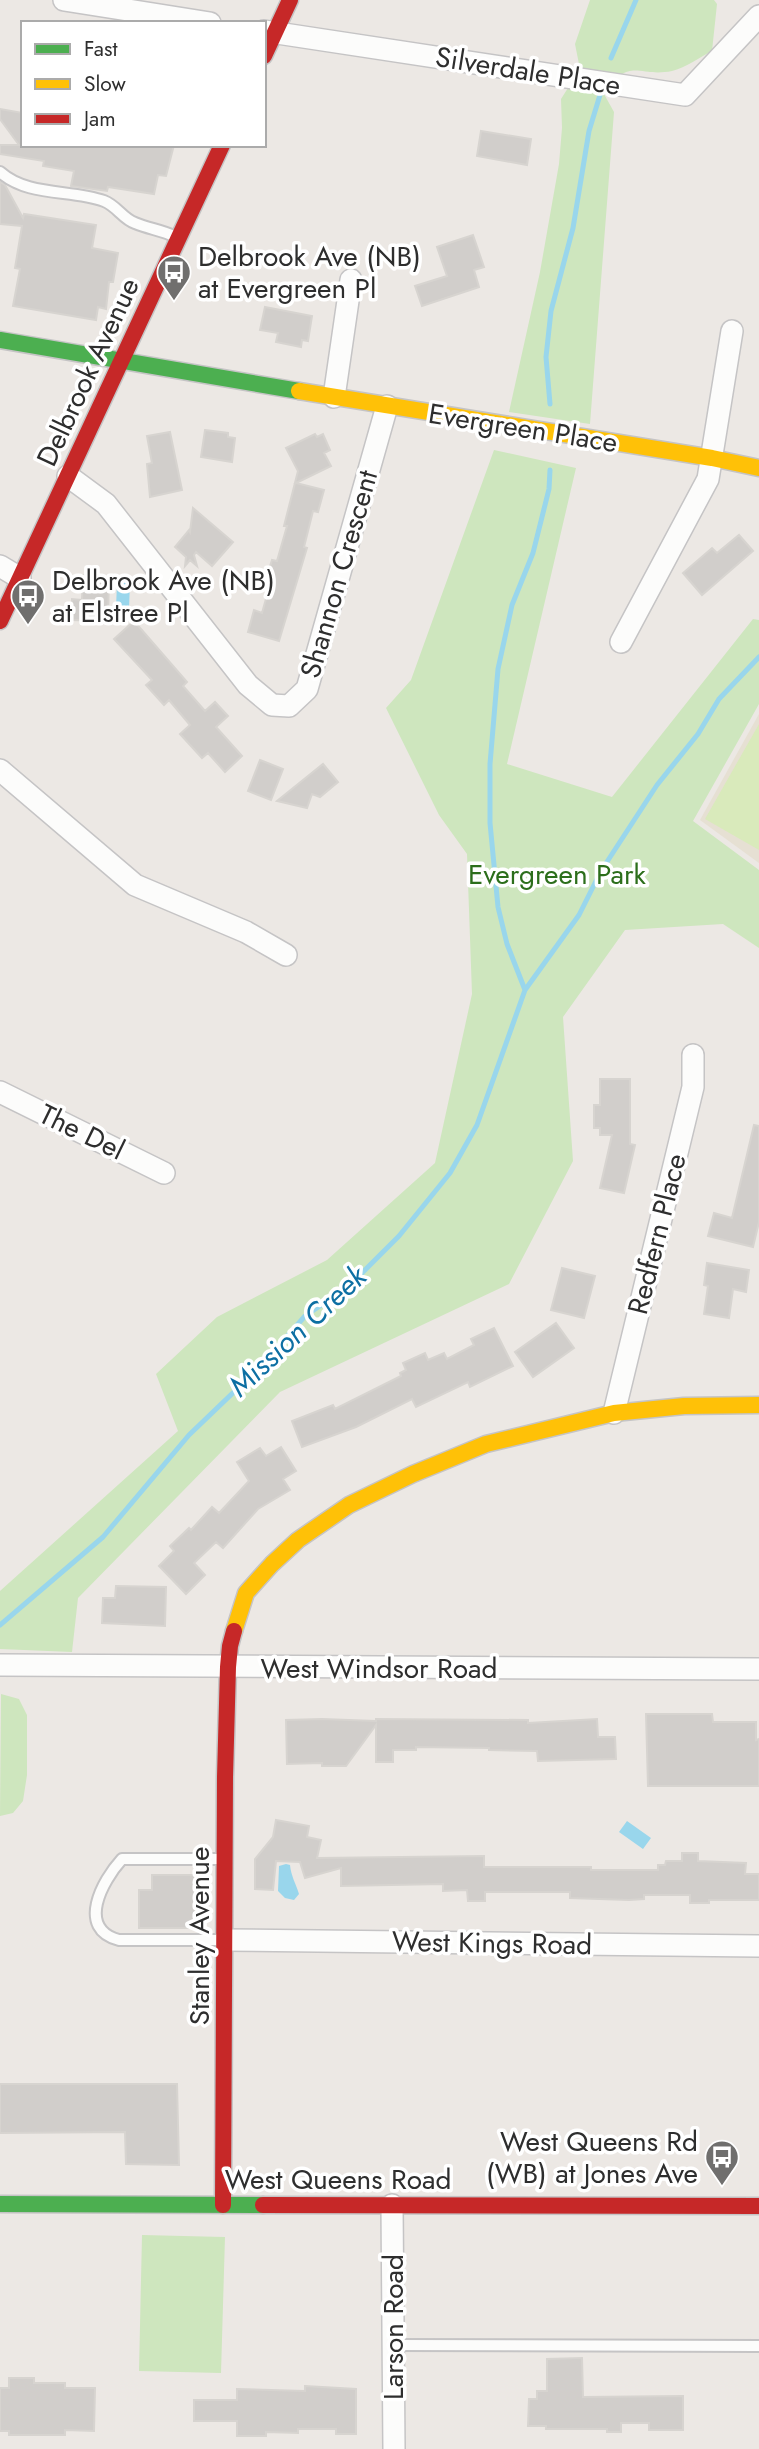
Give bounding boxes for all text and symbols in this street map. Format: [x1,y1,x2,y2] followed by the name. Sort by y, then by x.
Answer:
[21,21,266,147] legend
[84,34,117,64] text: Fast
[433,36,623,106] street label: Silverdale Place
[84,69,126,99] text: Slow
[81,104,116,134] text: Jam
[198,236,421,309] place label: Delbrook Ave (NB) at Evergreen Pl
[155,253,193,302] bus stop icon: Delbrook Ave (NB) at Evergreen Pl
[26,271,150,473] street label: Delbrook Avenue
[425,393,621,463] street label: Evergreen Place
[290,465,388,683] street label: Shannon Crescent
[52,560,275,633] place label: Delbrook Ave (NB) at Elstree Pl
[9,577,47,626] bus stop icon: Delbrook Ave (NB) at Elstree Pl
[468,854,647,895] park label: Evergreen Park
[32,1094,132,1170] street label: The Del
[617,1149,697,1319] street label: Redfern Place
[218,1255,376,1406] water label: Mission Creek
[261,1648,497,1689] street label: West Windsor Road
[179,1847,220,2025] street label: Stanley Avenue
[392,1921,592,1965] street label: West Kings Road
[486,2121,698,2194] place label: West Queens Rd (WB) at Jones Ave
[703,2138,741,2187] bus stop icon: West Queens Rd (WB) at Jones Ave
[225,2159,451,2200] street label: West Queens Road
[373,2254,414,2400] street label: Larson Road

